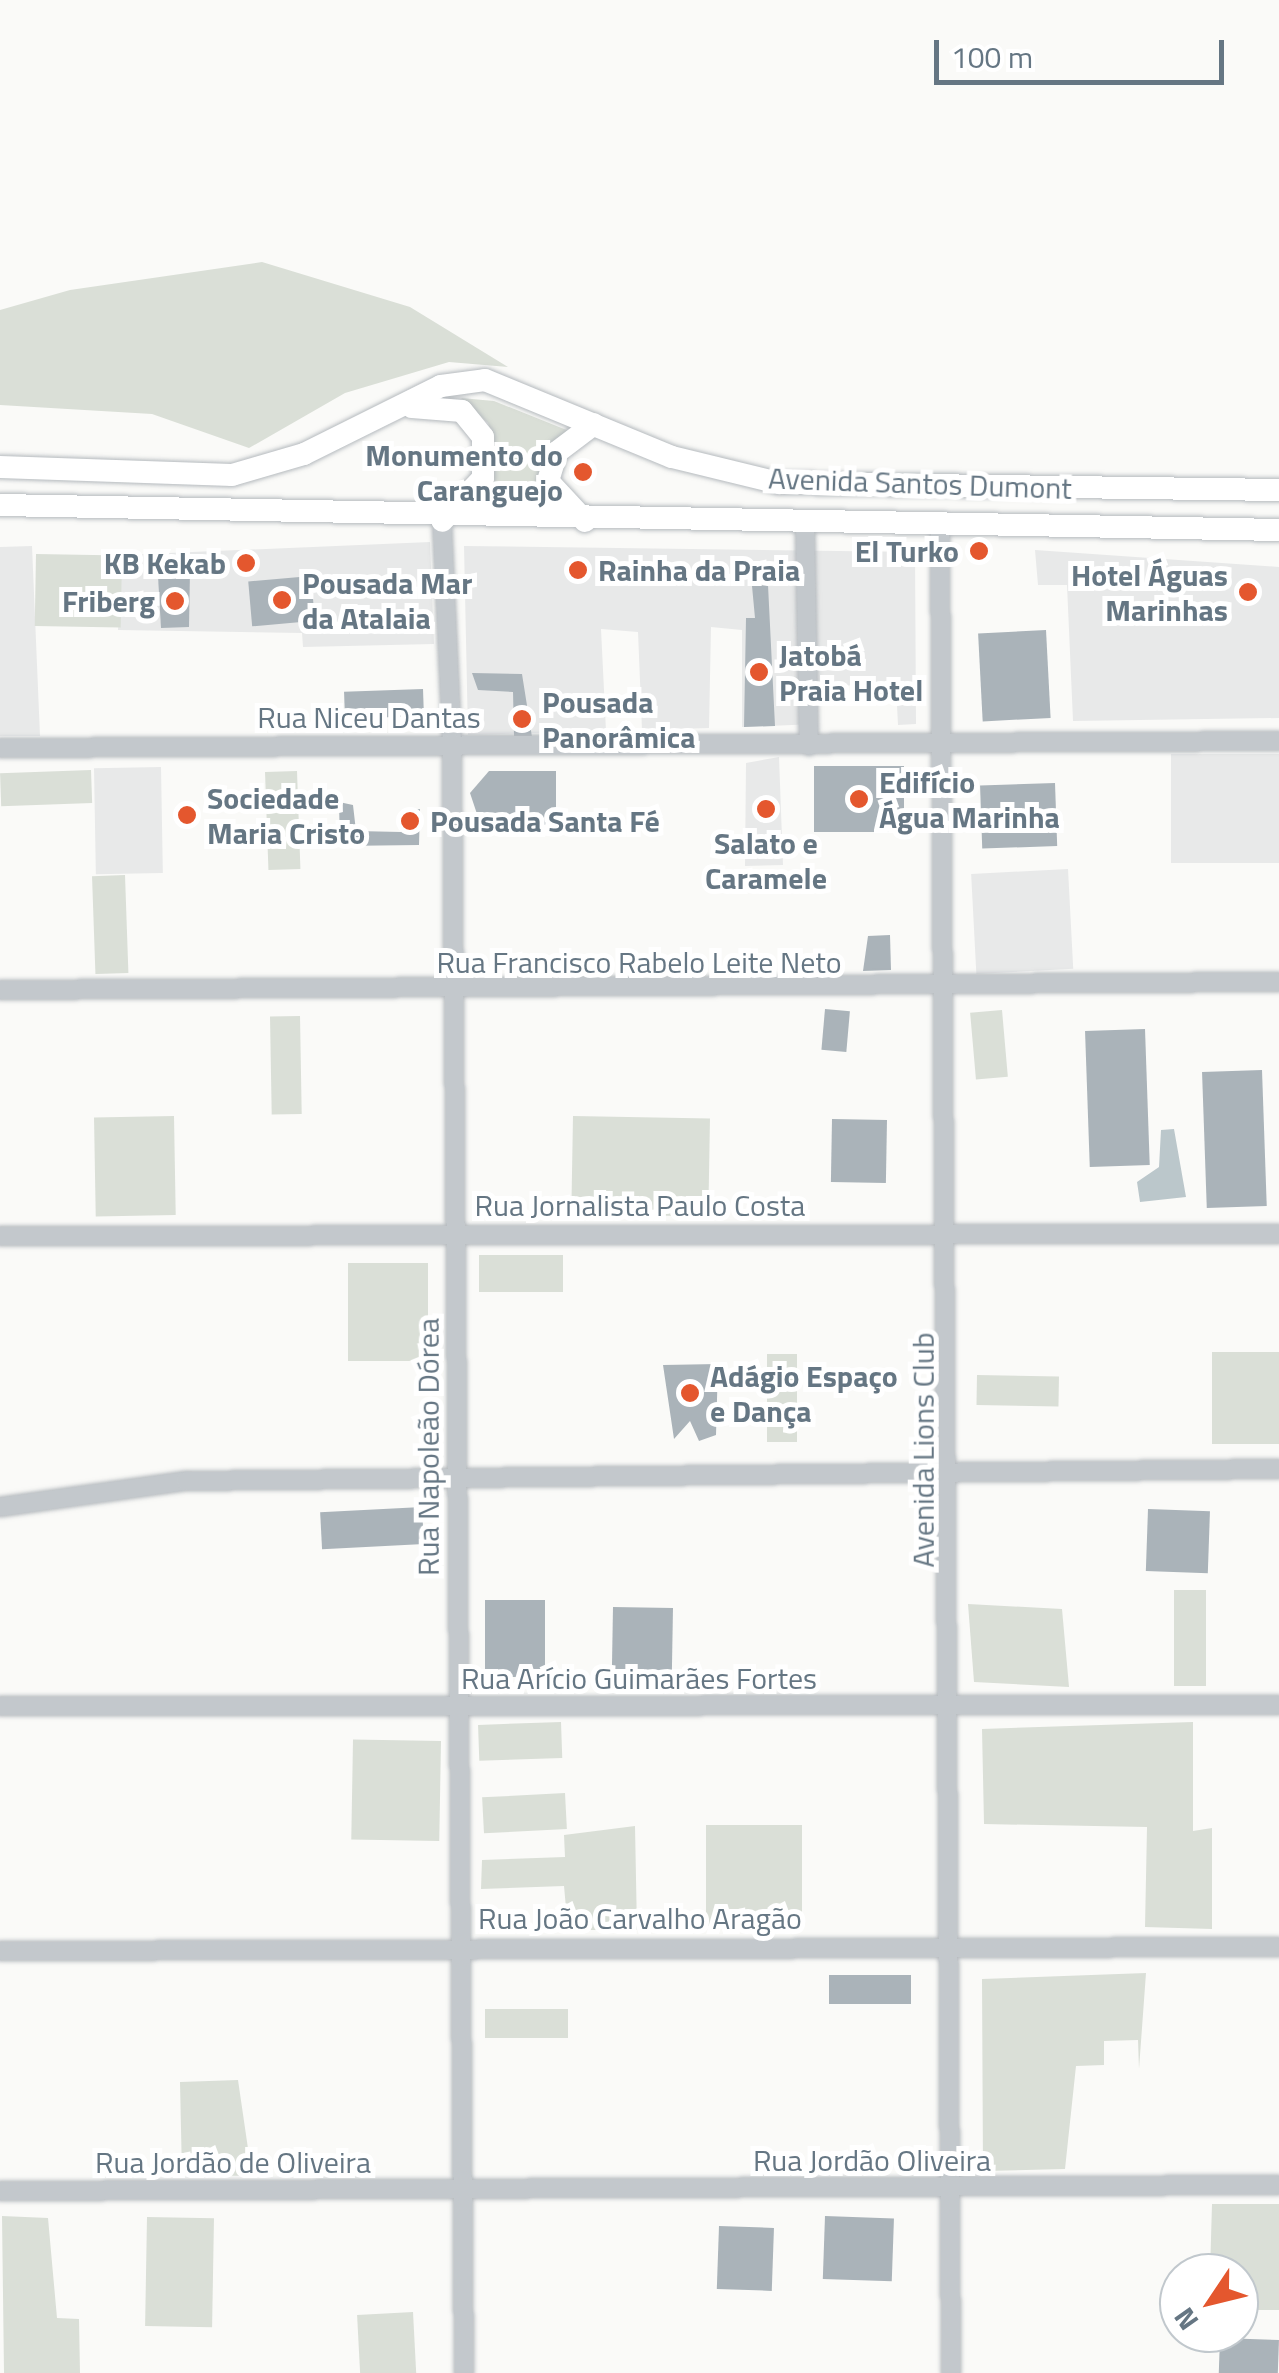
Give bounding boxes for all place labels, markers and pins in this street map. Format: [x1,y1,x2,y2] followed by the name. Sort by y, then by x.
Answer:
[365,437,563,508] place label: Monumento do Caranguejo
[572,461,594,483] marker: Monumento do Caranguejo
[855,533,959,569] place label: El Turko
[968,540,990,562] marker: El Turko
[104,545,226,581] place label: KB Kekab
[235,552,257,574] marker: KB Kekab
[598,552,800,588] place label: Rainha da Praia
[1071,557,1228,628] place label: Hotel Águas Marinhas
[567,559,589,581] marker: Rainha da Praia
[302,565,472,636] place label: Pousada Mar da Atalaia
[1237,581,1259,603] marker: Hotel Águas Marinhas
[62,583,155,619] place label: Friberg
[271,589,293,611] marker: Pousada Mar da Atalaia
[164,590,186,612] marker: Friberg
[779,637,923,708] place label: Jatobá Praia Hotel
[748,661,770,683] marker: Jatobá Praia Hotel
[542,684,696,754] place label: Pousada Panorâmica
[511,708,533,730] marker: Pousada Panorâmica
[879,764,1060,834] place label: Edifício Água Marinha
[207,780,365,850] place label: Sociedade Maria Cristo
[848,788,870,810] marker: Edifício Água Marinha
[755,798,777,820] marker: Salato e Caramele
[430,803,660,839] place label: Pousada Santa Fé
[176,804,198,826] marker: Sociedade Maria Cristo
[399,810,421,832] marker: Pousada Santa Fé
[705,825,827,896] place label: Salato e Caramele
[710,1358,898,1428] place label: Adágio Espaço e Dança
[679,1382,701,1404] marker: Adágio Espaço e Dança

